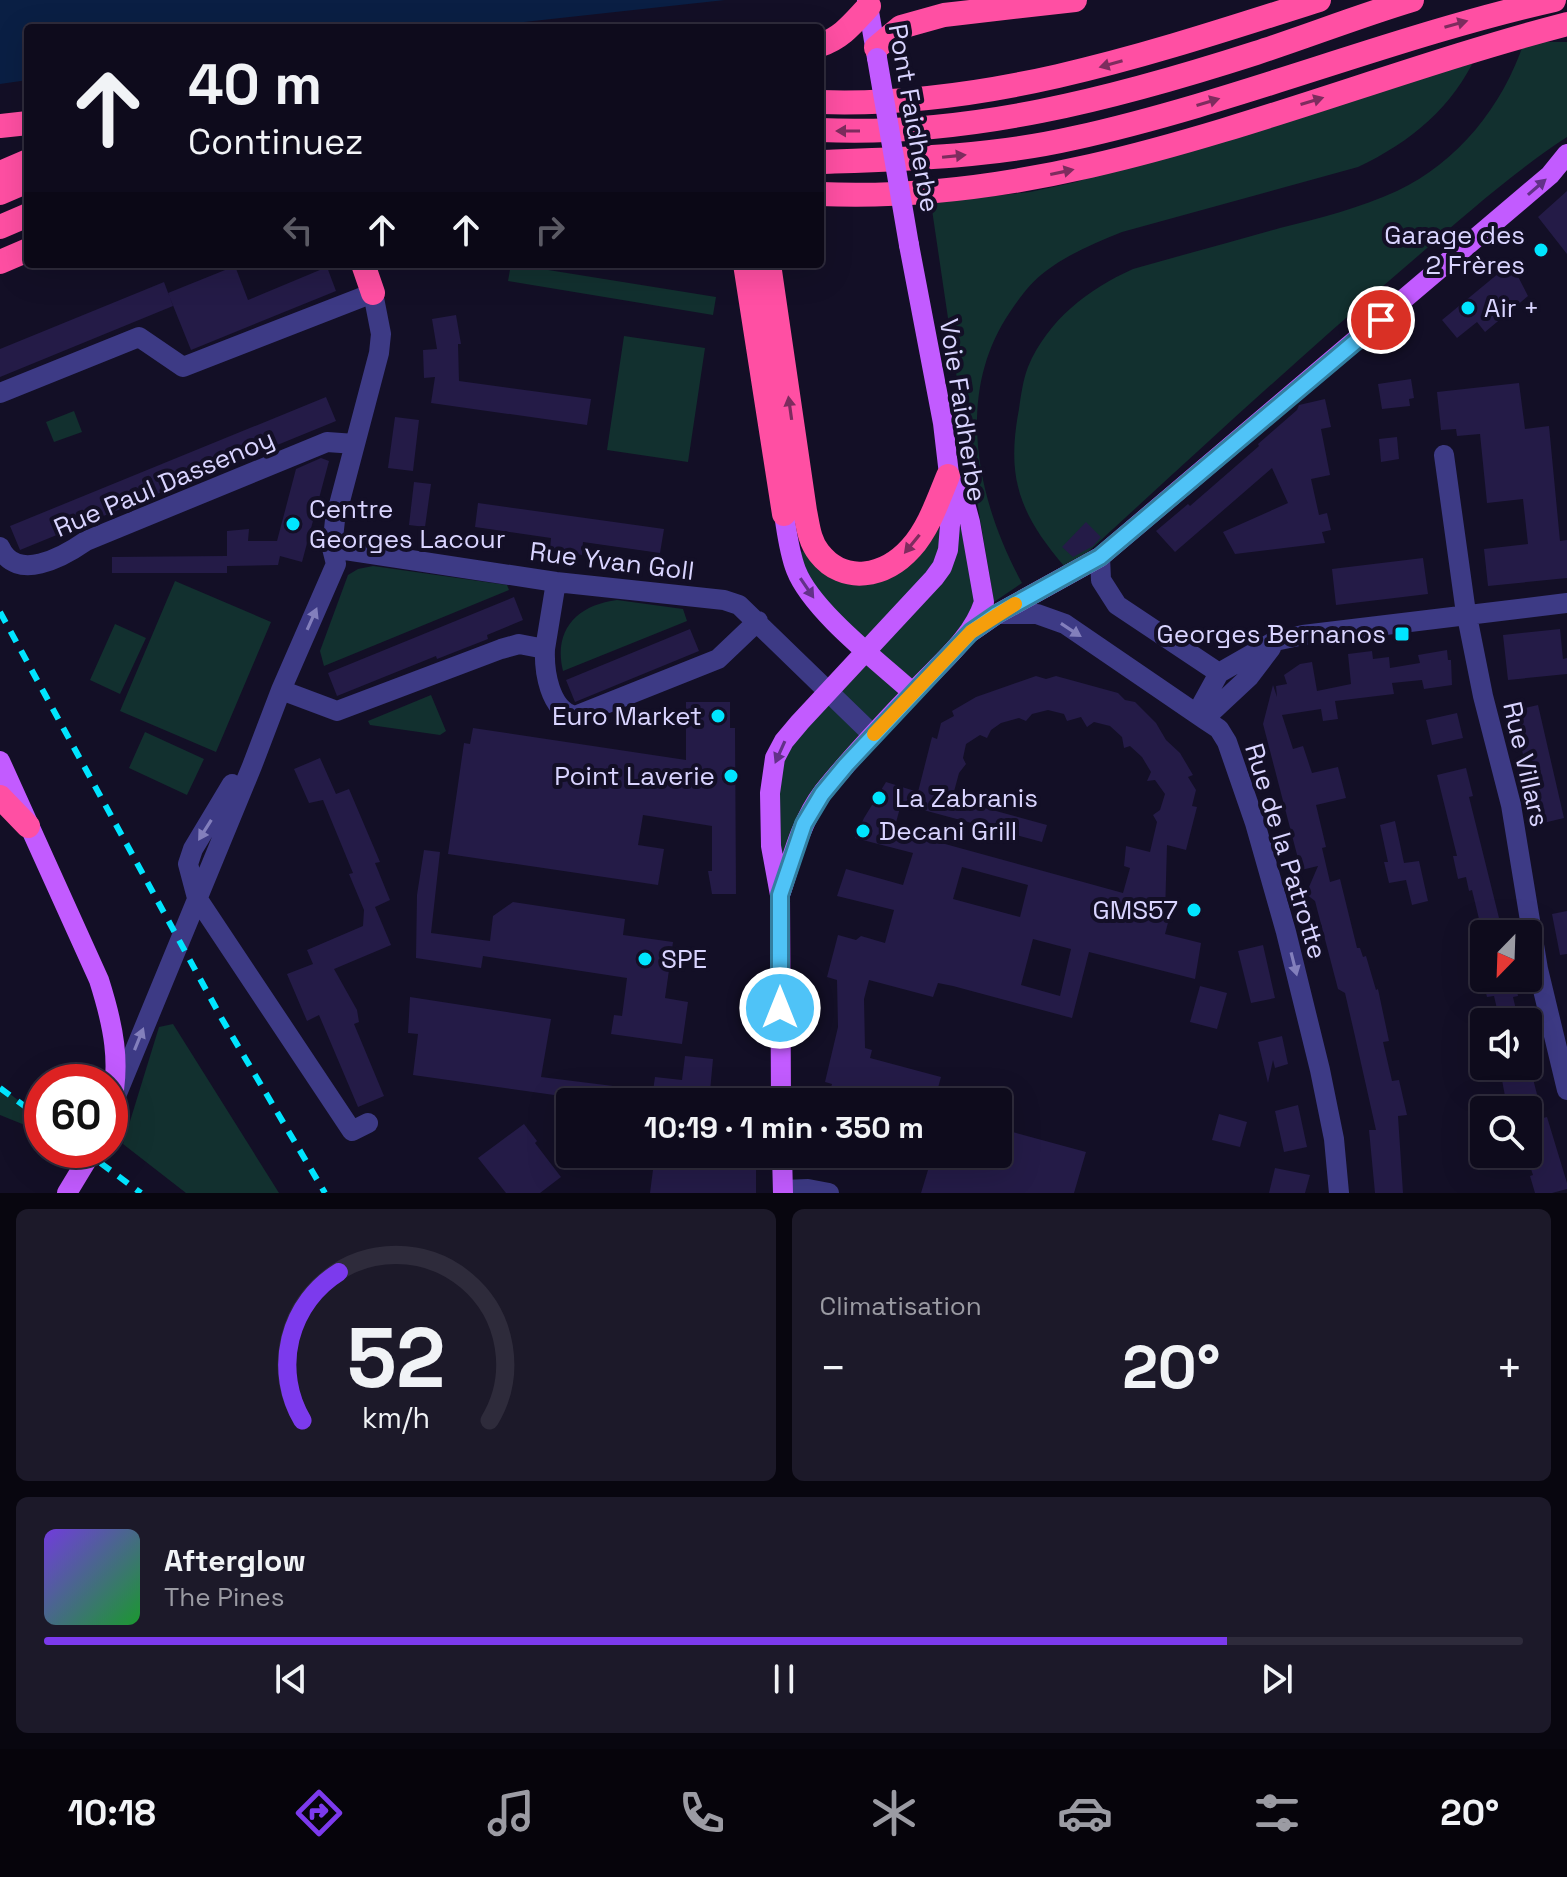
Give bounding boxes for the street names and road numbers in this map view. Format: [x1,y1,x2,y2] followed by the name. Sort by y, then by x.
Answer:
[881,21,947,215] street label: Pont Faidherbe
[932,316,994,504] street label: Voie Faidherbe
[49,421,279,545] street label: Rue Paul Dassenoy
[528,534,696,588] street label: Rue Yvan Goll
[1495,698,1557,830] street label: Rue Villars
[1237,739,1335,963] street label: Rue de la Patrotte

